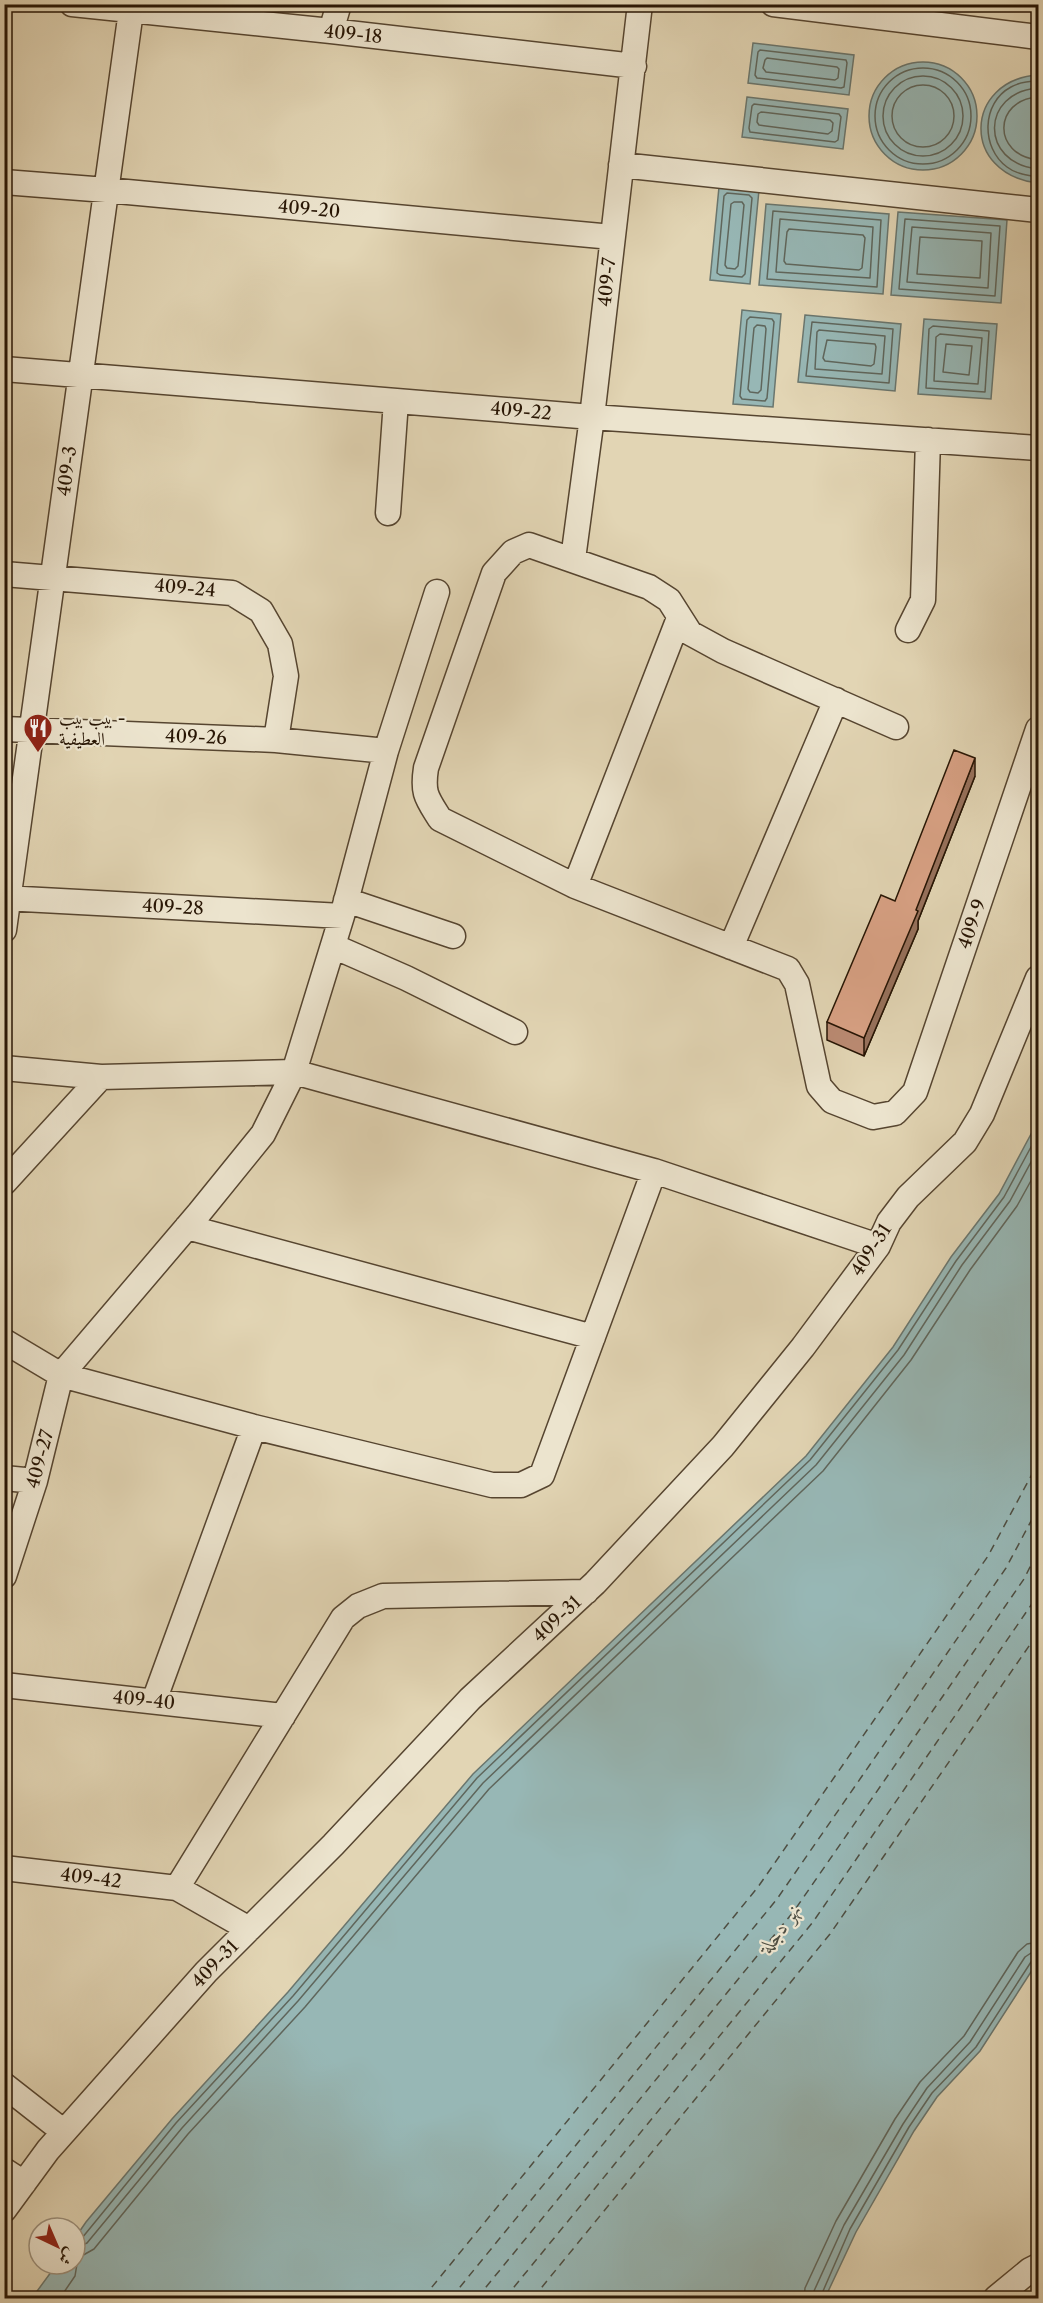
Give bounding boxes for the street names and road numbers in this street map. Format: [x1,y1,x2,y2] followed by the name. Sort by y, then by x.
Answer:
[323,20,383,48] street label: 409-18
[277,195,341,223] street label: 409-20
[593,256,621,308] street label: 409-7
[490,397,552,425] street label: 409-22
[53,444,81,498] street label: 409-3
[153,574,217,602] street label: 409-24
[165,725,227,749] street label: 409-26
[142,894,204,920] street label: 409-28
[953,896,991,952] street label: 409-9
[846,1219,896,1280] street label: 409-31
[22,1427,58,1491] street label: 409-27
[528,1591,586,1647] street label: 409-31
[112,1686,176,1714] street label: 409-40
[59,1863,123,1893] street label: 409-42
[187,1935,243,1993] street label: 409-31

